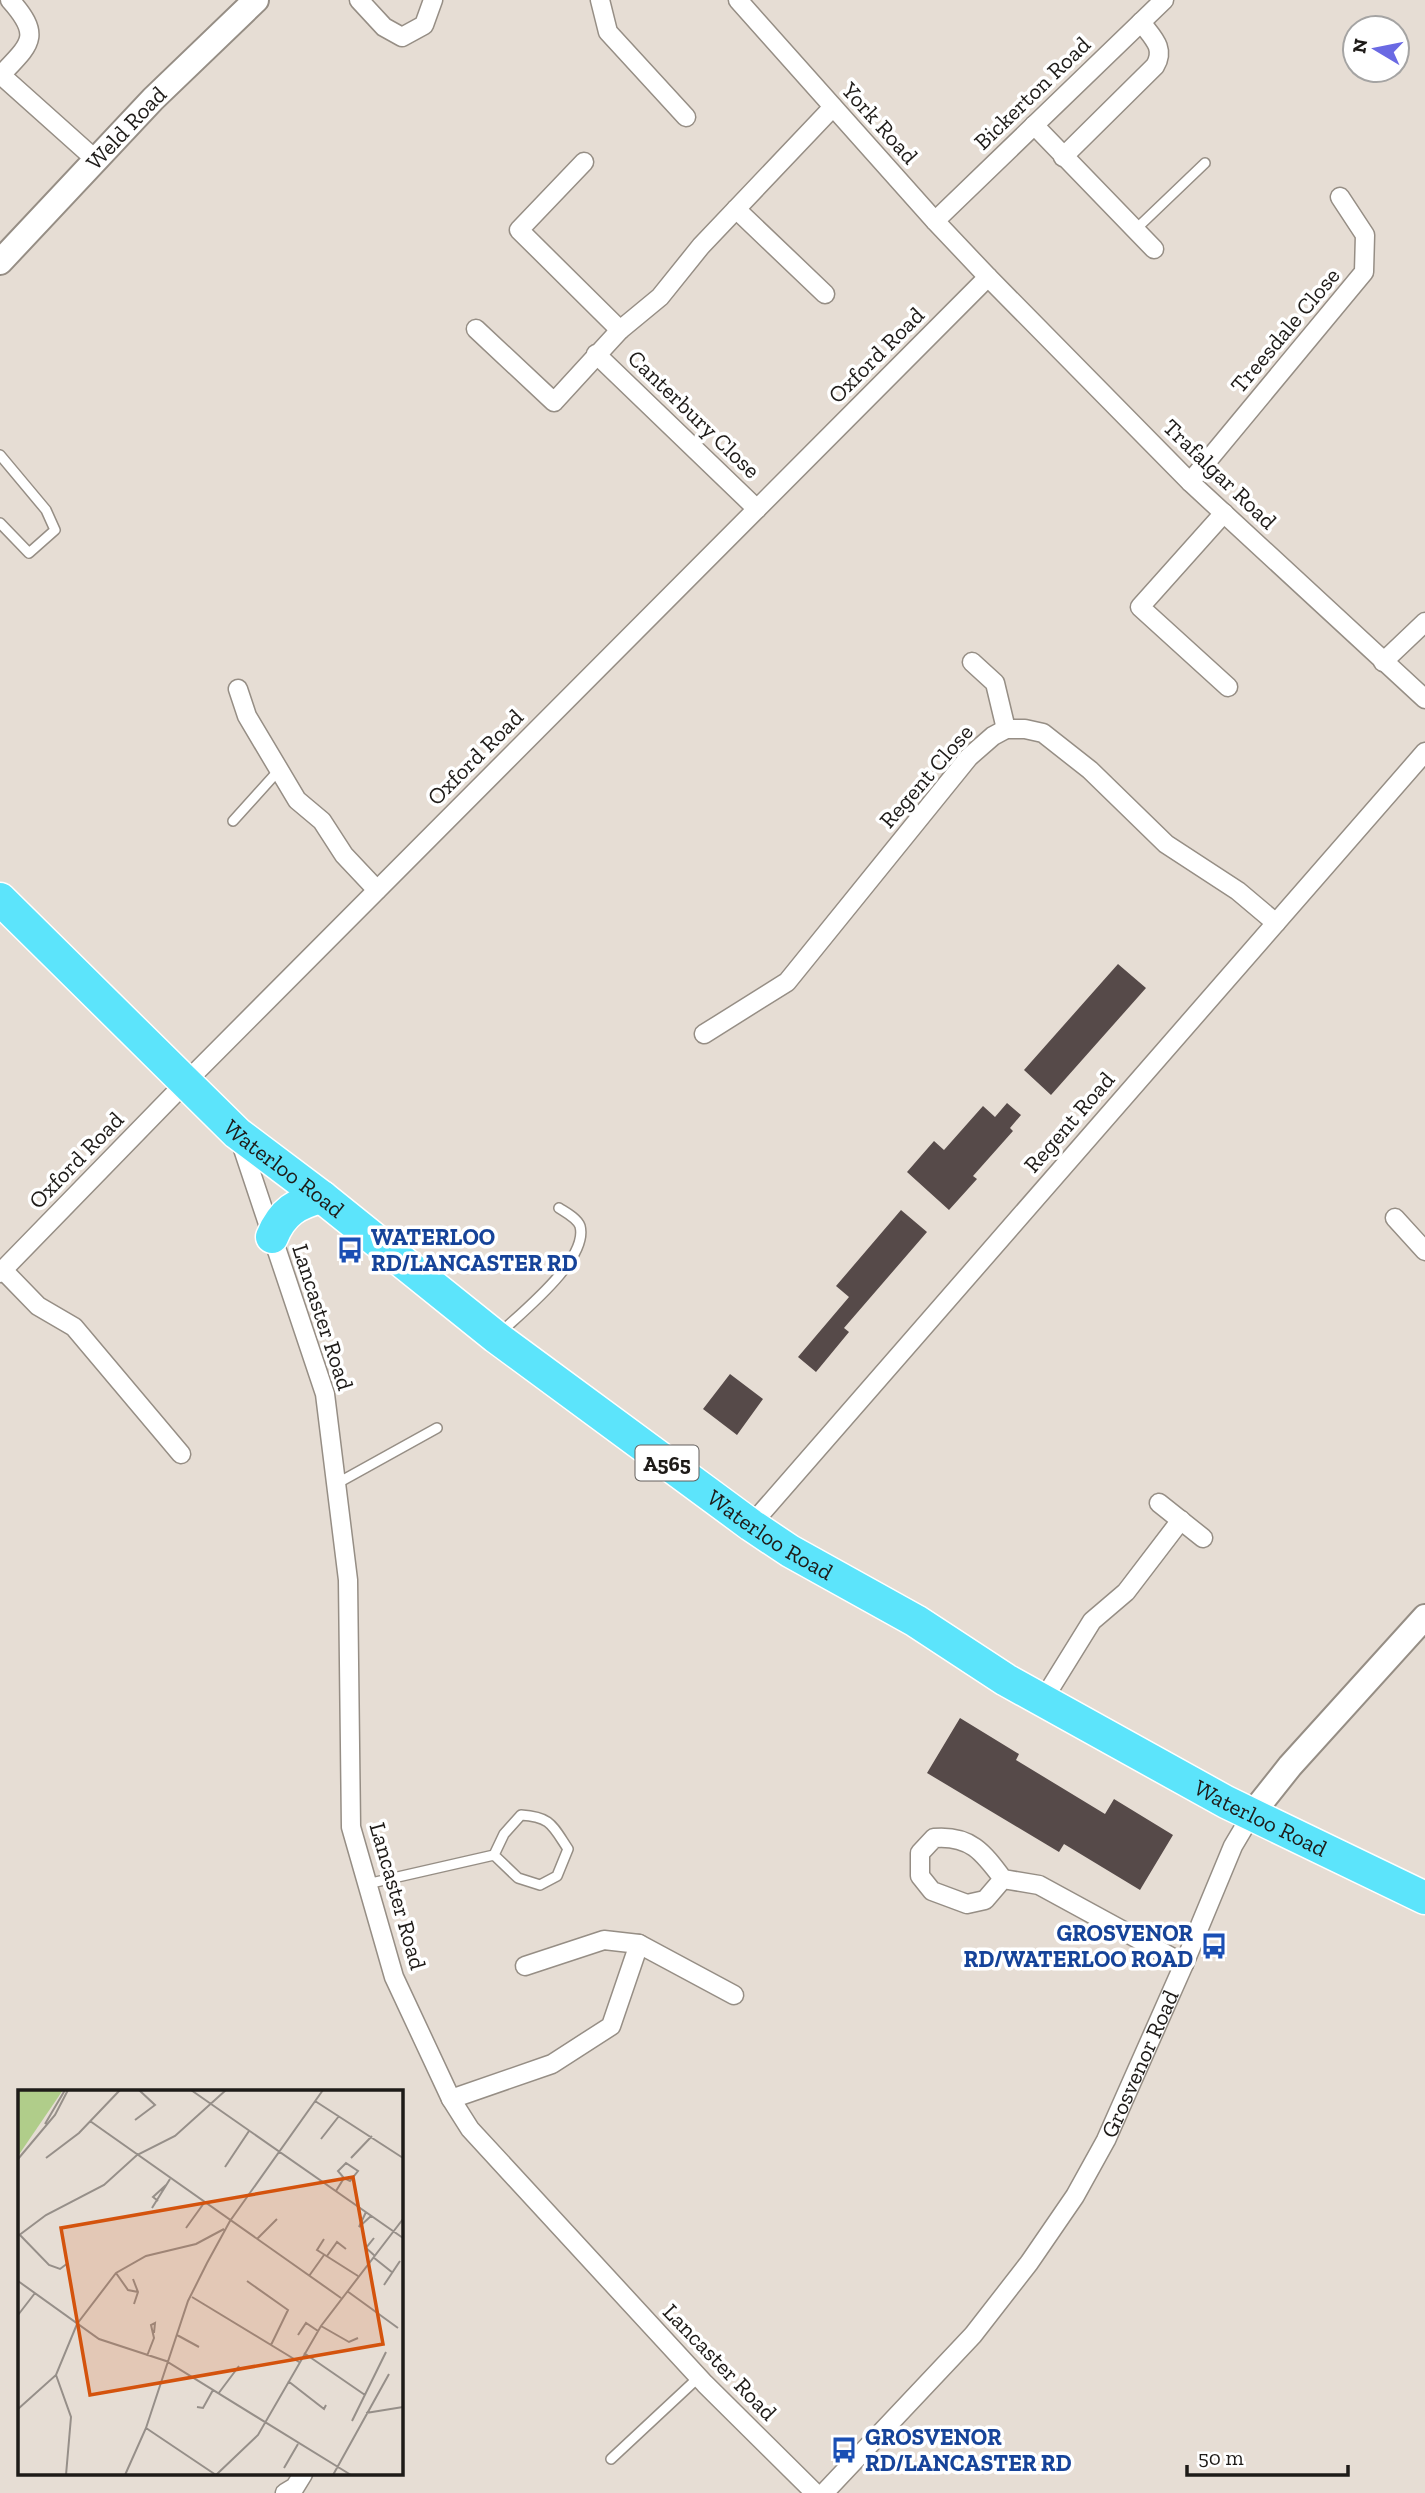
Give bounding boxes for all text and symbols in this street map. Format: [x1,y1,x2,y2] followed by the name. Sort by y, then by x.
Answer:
[1341,14,1411,84] north arrow
[968,30,1096,156] street label: Bickerton Road
[1347,37,1372,55] text: N
[835,76,924,170] street label: York Road
[80,80,172,176] street label: Weld Road
[1225,262,1345,398] street label: Treesdale Close
[822,301,930,409] street label: Oxford Road
[622,344,766,484] street label: Canterbury Close
[1157,413,1283,535] street label: Trafalgar Road
[421,703,529,811] street label: Oxford Road
[873,718,979,834] street label: Regent Close
[1018,1066,1121,1178] street label: Regent Road
[23,1105,130,1214] street label: Oxford Road
[218,1114,351,1224] street label: Waterloo Road
[371,1223,578,1277] place label: WATERLOO RD/LANCASTER RD
[335,1235,365,1265] bus stop icon: WATERLOO RD/LANCASTER RD
[286,1240,360,1394] street label: Lancaster Road
[636,1446,698,1480] road number: A565
[702,1483,838,1586] street label: Waterloo Road
[1189,1773,1332,1863] street label: Waterloo Road
[364,1819,432,1973] street label: Lancaster Road
[964,1919,1193,1973] place label: GROSVENOR RD/WATERLOO ROAD
[1199,1931,1229,1961] bus stop icon: GROSVENOR RD/WATERLOO ROAD
[1095,1985,1185,2142] street label: Grosvenor Road
[18,2090,402,2476] inset map
[657,2298,783,2427] street label: Lancaster Road
[865,2423,1072,2477] place label: GROSVENOR RD/LANCASTER RD
[1187,2434,1348,2478] scale bar
[829,2435,859,2465] bus stop icon: GROSVENOR RD/LANCASTER RD
[1198,2445,1244,2470] text: 50 m

